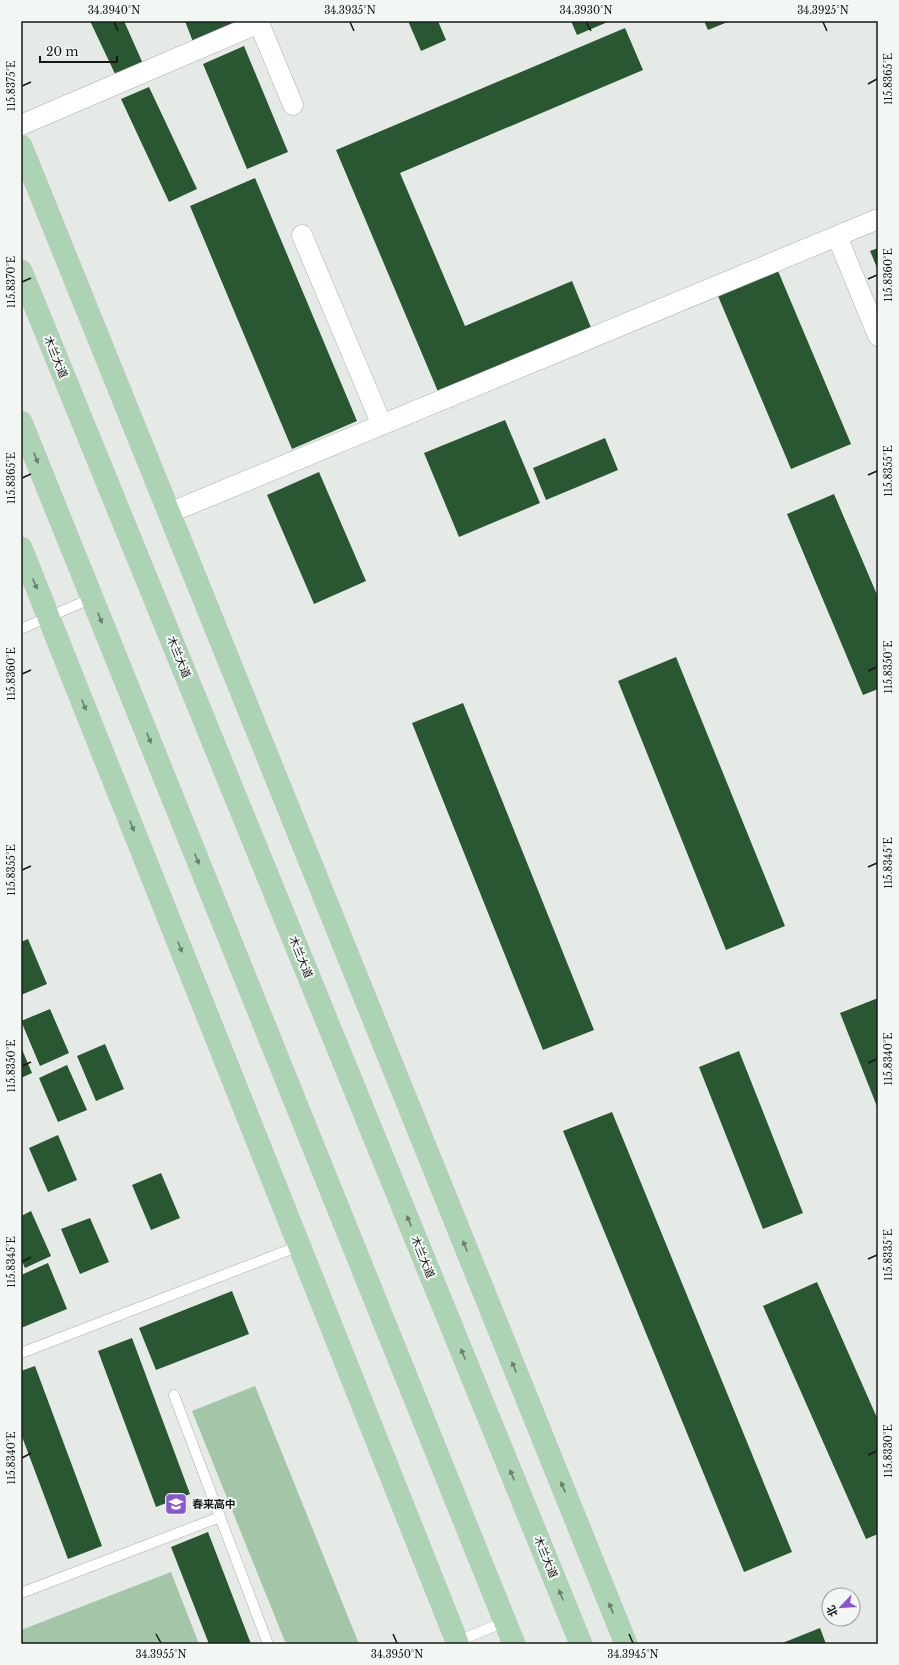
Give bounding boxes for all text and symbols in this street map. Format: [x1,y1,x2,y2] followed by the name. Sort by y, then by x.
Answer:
[88,4,140,17] text: 34.3940°N
[324,4,376,17] text: 34.3935°N
[559,4,613,17] text: 34.3930°N
[797,4,849,17] text: 34.3925°N
[40,38,117,64] scale bar
[46,44,78,59] text: 20 m
[882,53,895,105] text: 115.8365°E
[5,61,18,111] text: 115.8375°E
[882,248,895,302] text: 115.8360°E
[5,256,18,308] text: 115.8370°E
[41,334,71,380] street label: 木兰大道
[882,445,895,497] text: 115.8355°E
[5,452,18,504] text: 115.8365°E
[33,453,39,465] one-way arrow
[33,579,39,591] one-way arrow
[97,612,103,623] one-way arrow
[164,634,194,680] street label: 木兰大道
[882,641,895,693] text: 115.8350°E
[5,647,18,701] text: 115.8360°E
[81,700,87,712] one-way arrow
[146,733,152,745] one-way arrow
[129,820,135,832] one-way arrow
[882,837,895,889] text: 115.8345°E
[5,844,18,896] text: 115.8355°E
[194,853,200,864] one-way arrow
[286,934,316,980] street label: 木兰大道
[177,941,183,953] one-way arrow
[882,1032,895,1086] text: 115.8340°E
[5,1040,18,1092] text: 115.8350°E
[405,1214,411,1226] one-way arrow
[882,1229,895,1281] text: 115.8335°E
[408,1234,438,1280] street label: 木兰大道
[5,1236,18,1288] text: 115.8345°E
[462,1240,468,1252] one-way arrow
[460,1349,466,1360] one-way arrow
[511,1361,517,1372] one-way arrow
[882,1424,895,1478] text: 115.8330°E
[5,1431,18,1485] text: 115.8340°E
[509,1469,515,1480] one-way arrow
[559,1481,565,1493] one-way arrow
[163,1491,189,1517] school or university icon: 春来高中
[192,1497,236,1511] place label: 春来高中
[531,1534,561,1580] street label: 木兰大道
[821,1587,861,1627] north arrow
[558,1589,564,1600] one-way arrow
[608,1601,614,1613] one-way arrow
[823,1603,841,1619] text: 北
[135,1648,187,1661] text: 34.3955°N
[371,1648,423,1661] text: 34.3950°N
[607,1648,659,1661] text: 34.3945°N

